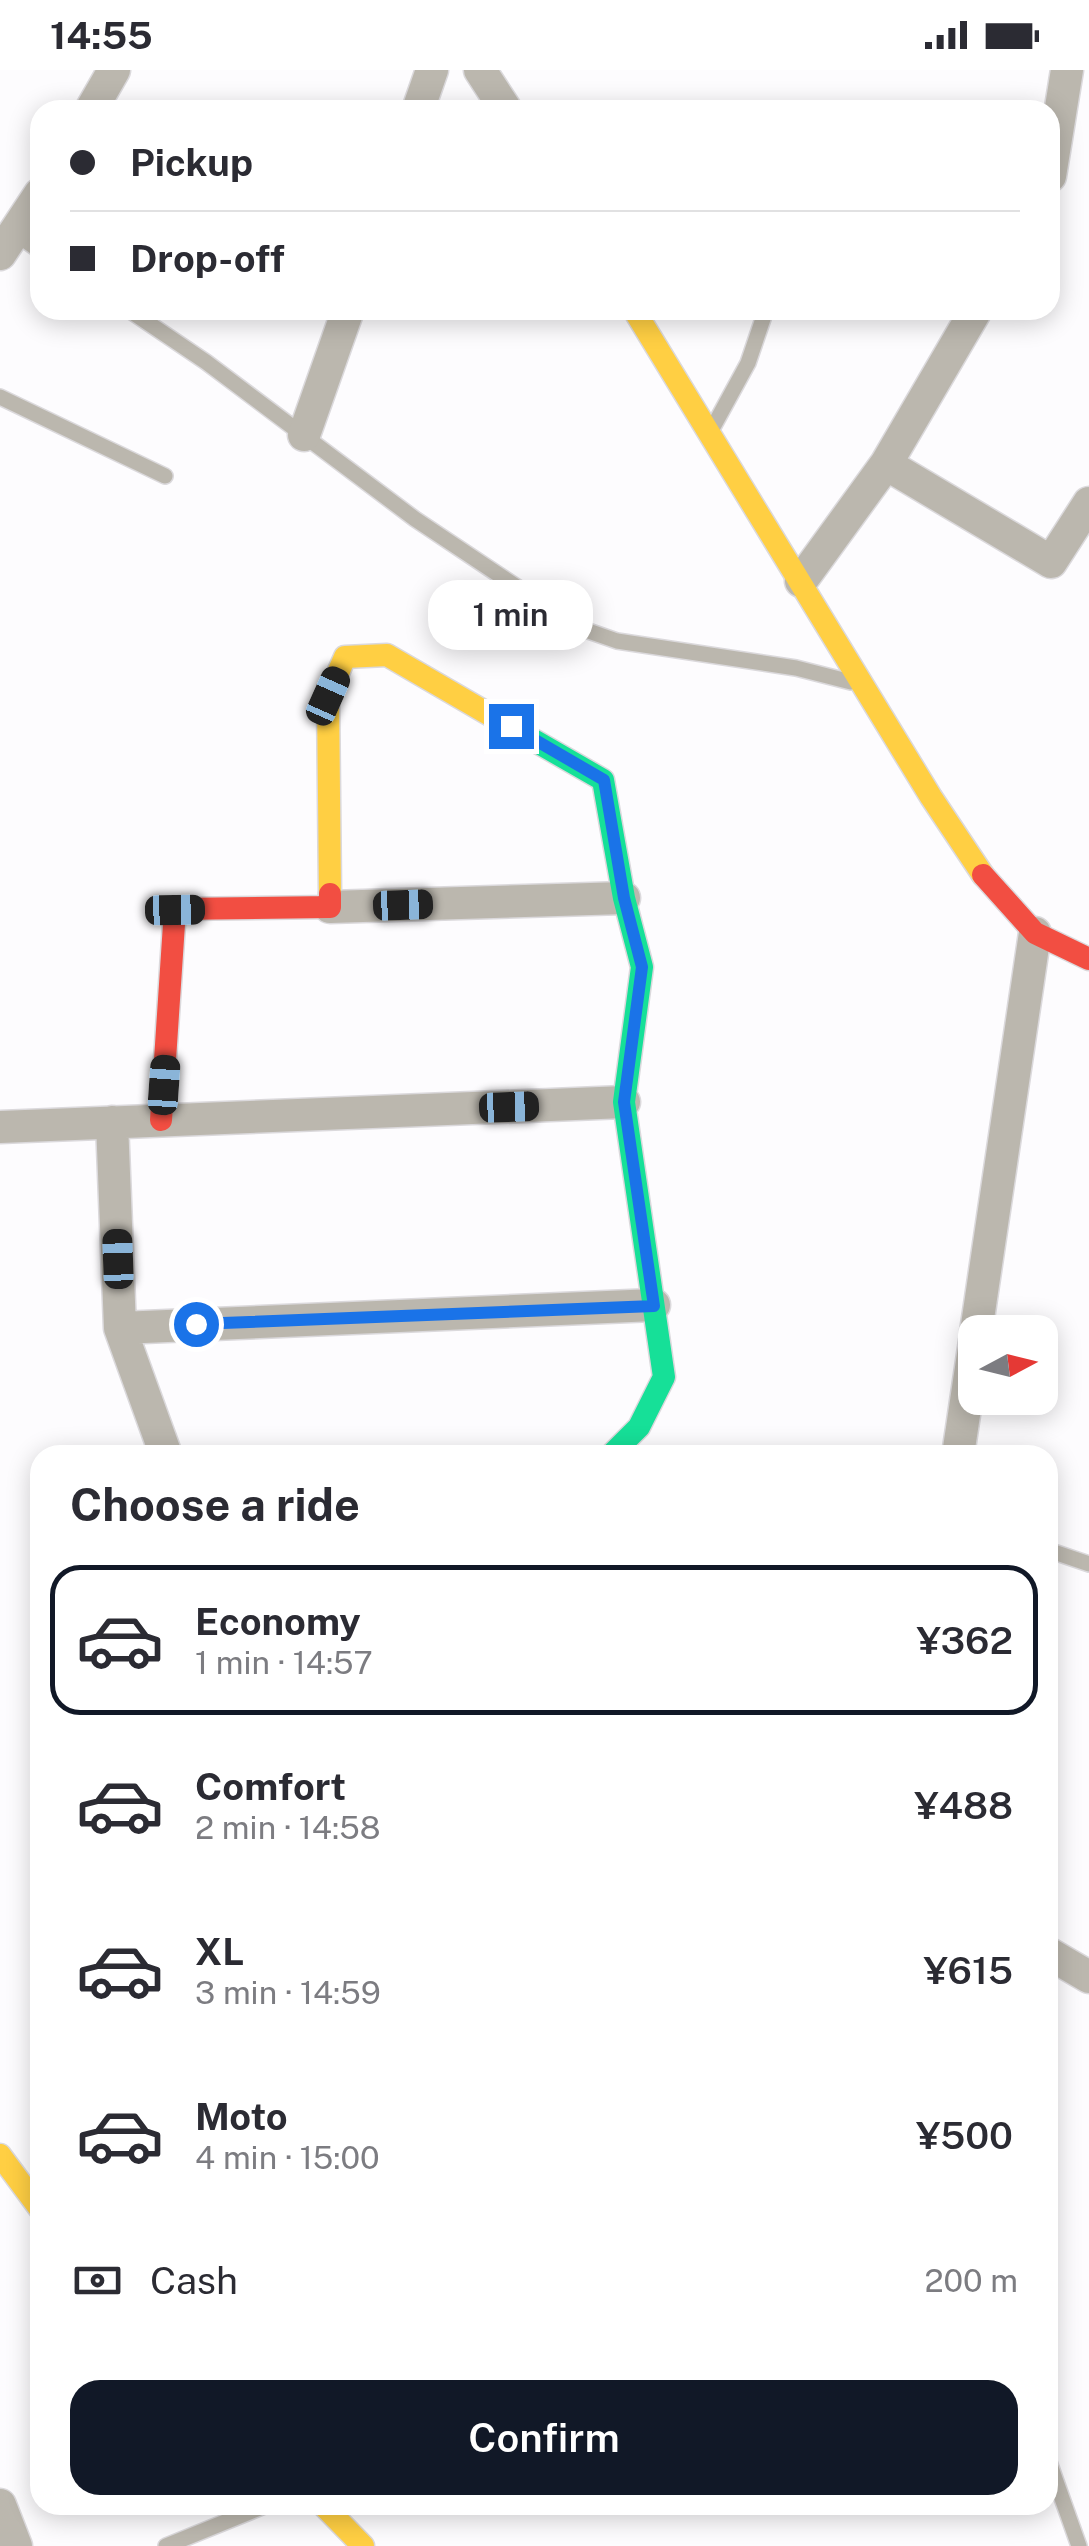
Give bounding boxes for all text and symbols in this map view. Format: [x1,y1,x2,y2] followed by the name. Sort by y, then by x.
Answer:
[50,13,153,58] text: 14:55
[130,140,253,185] text: Pickup
[130,236,285,281] text: Drop-off
[428,581,594,651] callout: 1 min
[472,596,549,633] text: 1 min
[302,662,354,730] car
[489,704,534,749] route end
[372,889,434,921] car
[145,894,205,926] car
[147,1054,181,1116] car
[478,1091,540,1123] car
[102,1228,134,1290] car
[174,1302,219,1347] route start
[958,1315,1058,1415] north arrow
[958,1315,1058,1415] map controls
[70,1478,360,1531] text: Choose a ride
[75,1595,165,1685] icon: car
[195,1599,361,1644] text: Economy
[916,1618,1013,1663] text: ¥362
[195,1644,373,1681] text: 1 min · 14:57
[75,1760,165,1850] icon: car
[195,1764,346,1809] text: Comfort
[914,1783,1013,1828] text: ¥488
[195,1809,380,1846] text: 2 min · 14:58
[75,1925,165,2015] icon: car
[195,1929,244,1974] text: XL
[923,1948,1013,1993] text: ¥615
[195,1974,381,2011] text: 3 min · 14:59
[75,2090,165,2180] icon: car
[195,2094,288,2139] text: Moto
[916,2113,1013,2158] text: ¥500
[195,2139,380,2176] text: 4 min · 15:00
[70,2253,125,2308] icon: cash
[150,2258,238,2303] text: Cash
[925,2262,1018,2299] text: 200 m
[70,2380,1018,2495] button: Confirm

